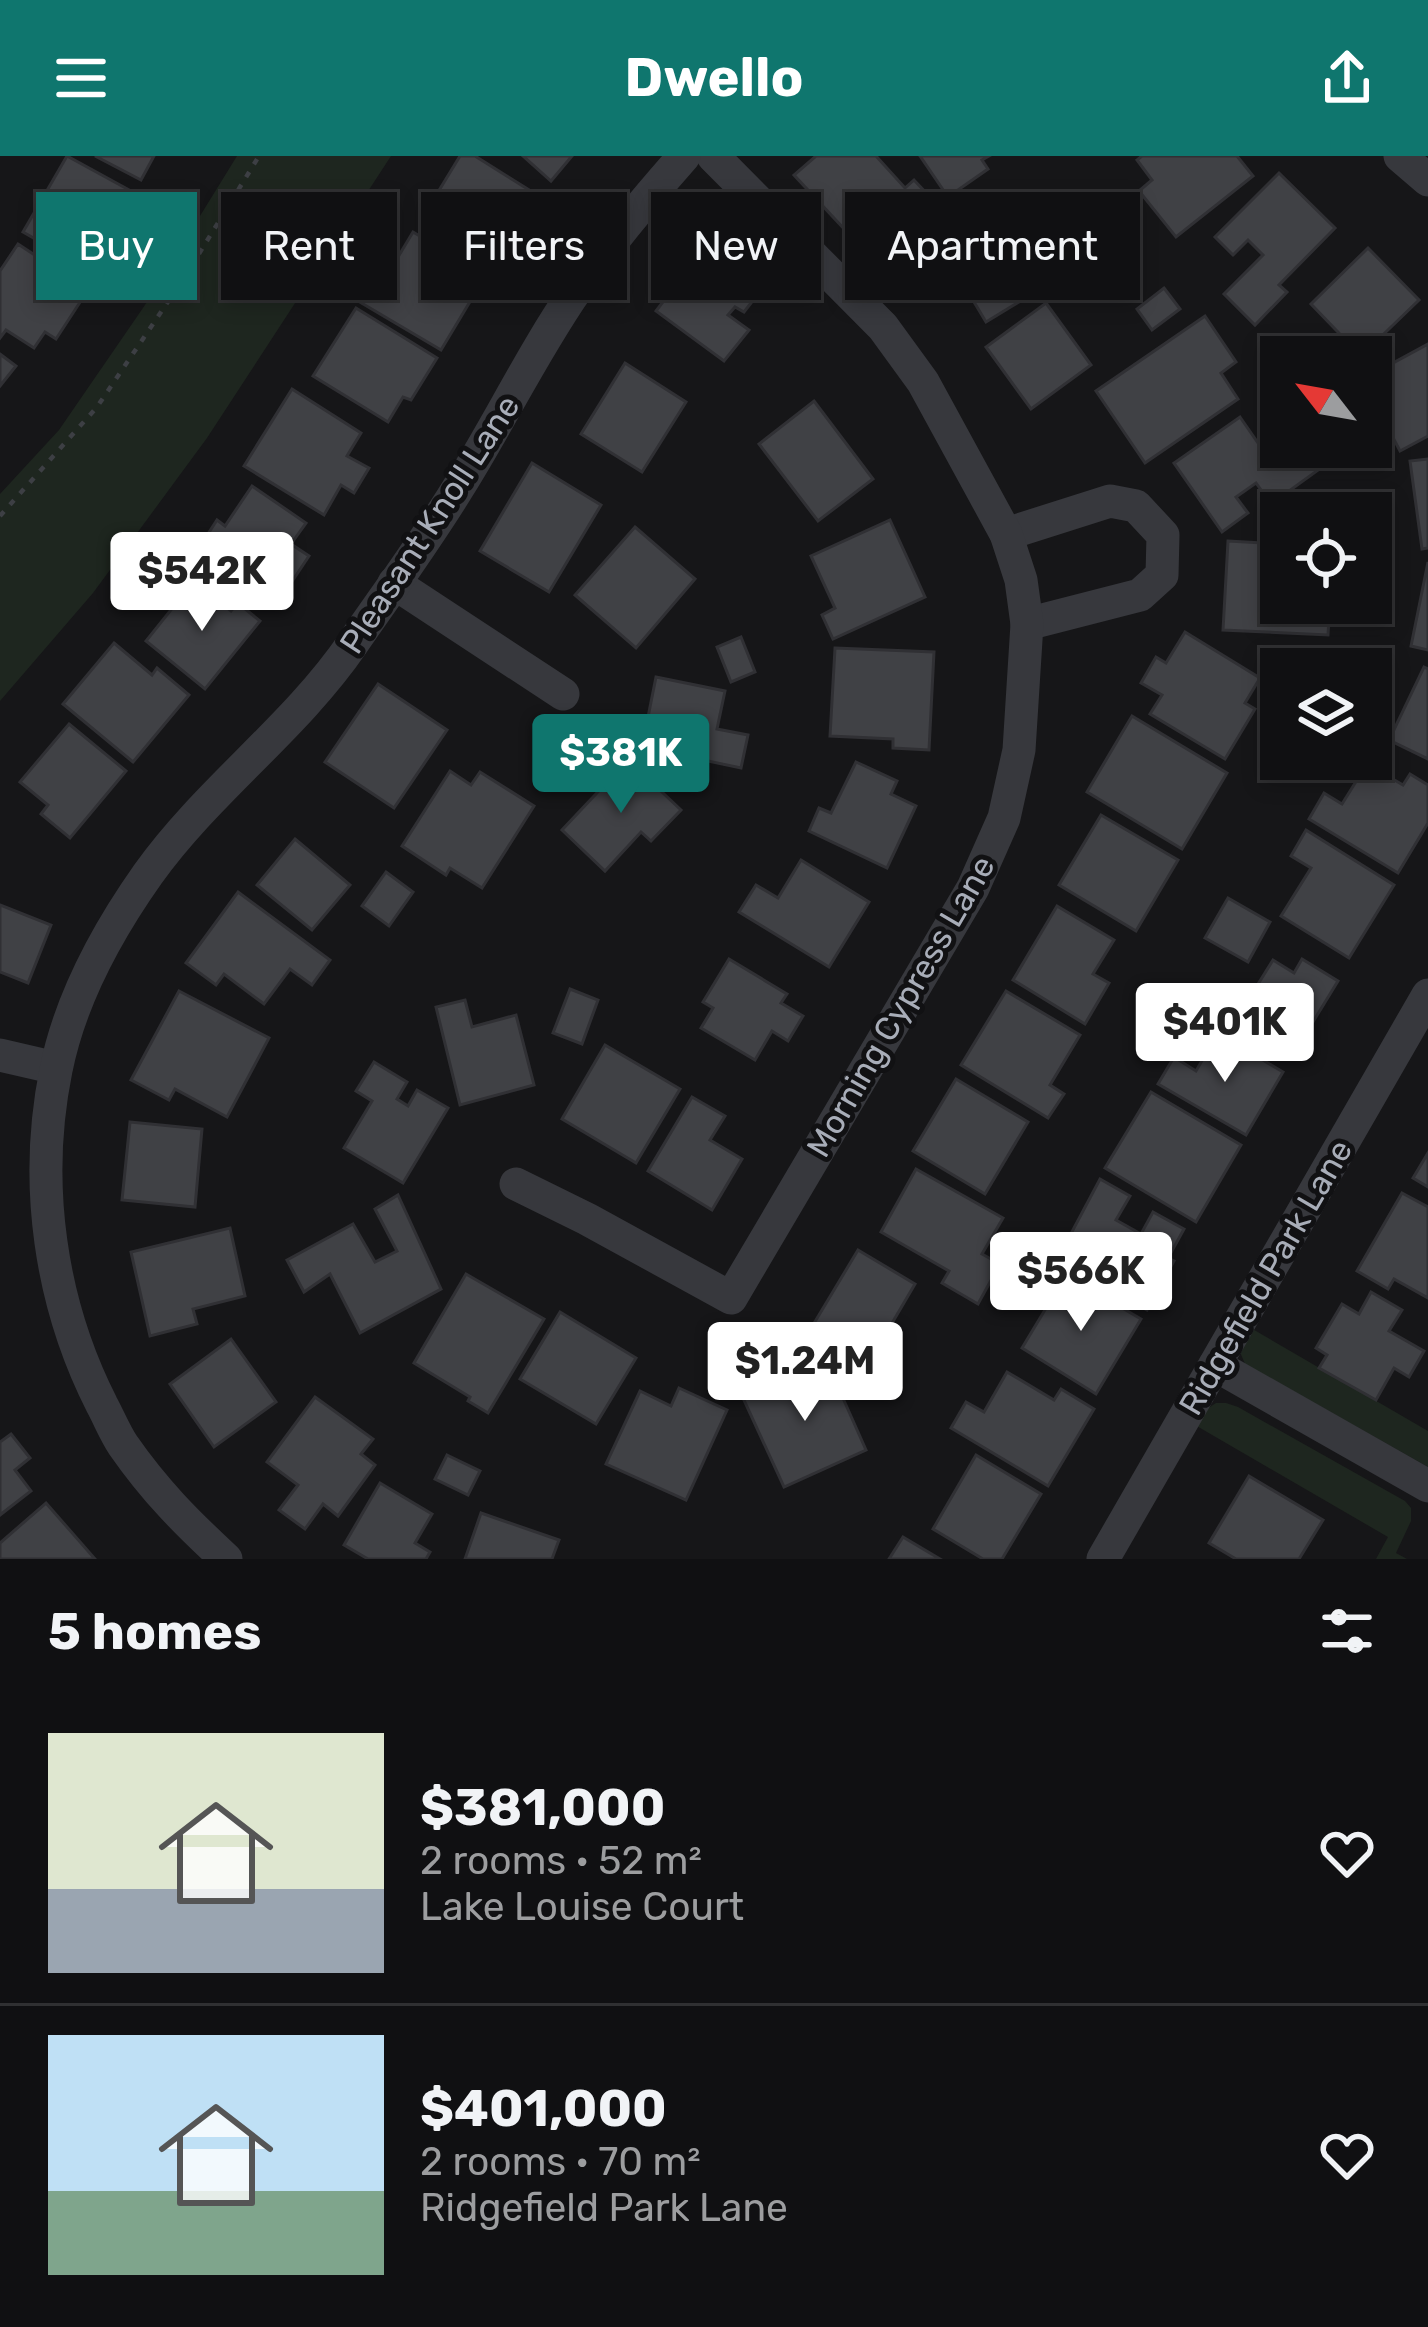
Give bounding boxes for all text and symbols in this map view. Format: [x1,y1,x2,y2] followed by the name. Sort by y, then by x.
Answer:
[48,45,114,111] icon: menu
[1314,45,1380,111] icon: share
[624,46,804,110] text: Dwello
[36,192,197,300] chip: Buy
[221,192,397,300] chip: Rent
[421,192,627,300] chip: Filters
[651,192,821,300] chip: New
[845,192,1140,300] chip: Apartment
[1260,336,1392,468] north arrow
[1260,336,1392,780] map controls
[331,388,527,661] street label: Pleasant Knoll Lane
[1260,492,1392,624] button: locate
[118,532,286,634] pin: $542K
[137,548,267,594] text: $542K
[1260,648,1392,780] button: layers
[537,714,705,816] pin: $381K
[559,730,683,776] text: $381K
[798,849,1003,1164] street label: Morning Cypress Lane
[1141,983,1309,1085] pin: $401K
[1163,999,1287,1045] text: $401K
[1171,1133,1360,1422] street label: Ridgefield Park Lane
[997,1232,1165,1334] pin: $566K
[1017,1248,1145,1294] text: $566K
[707,1322,903,1424] pin: $1.24M
[735,1338,875,1384] text: $1.24M
[1314,1598,1380,1664] icon: filters
[48,1601,261,1662] text: 5 homes
[420,1777,665,1838] text: $381,000
[144,1781,288,1925] icon: home
[1314,1820,1380,1886] icon: heart
[420,1838,702,1884] text: 2 rooms · 52 m²
[420,1884,744,1930] text: Lake Louise Court
[420,2078,667,2139] text: $401,000
[144,2083,288,2227] icon: home
[1314,2122,1380,2188] icon: heart
[420,2139,701,2185] text: 2 rooms · 70 m²
[420,2185,788,2231] text: Ridgefield Park Lane

